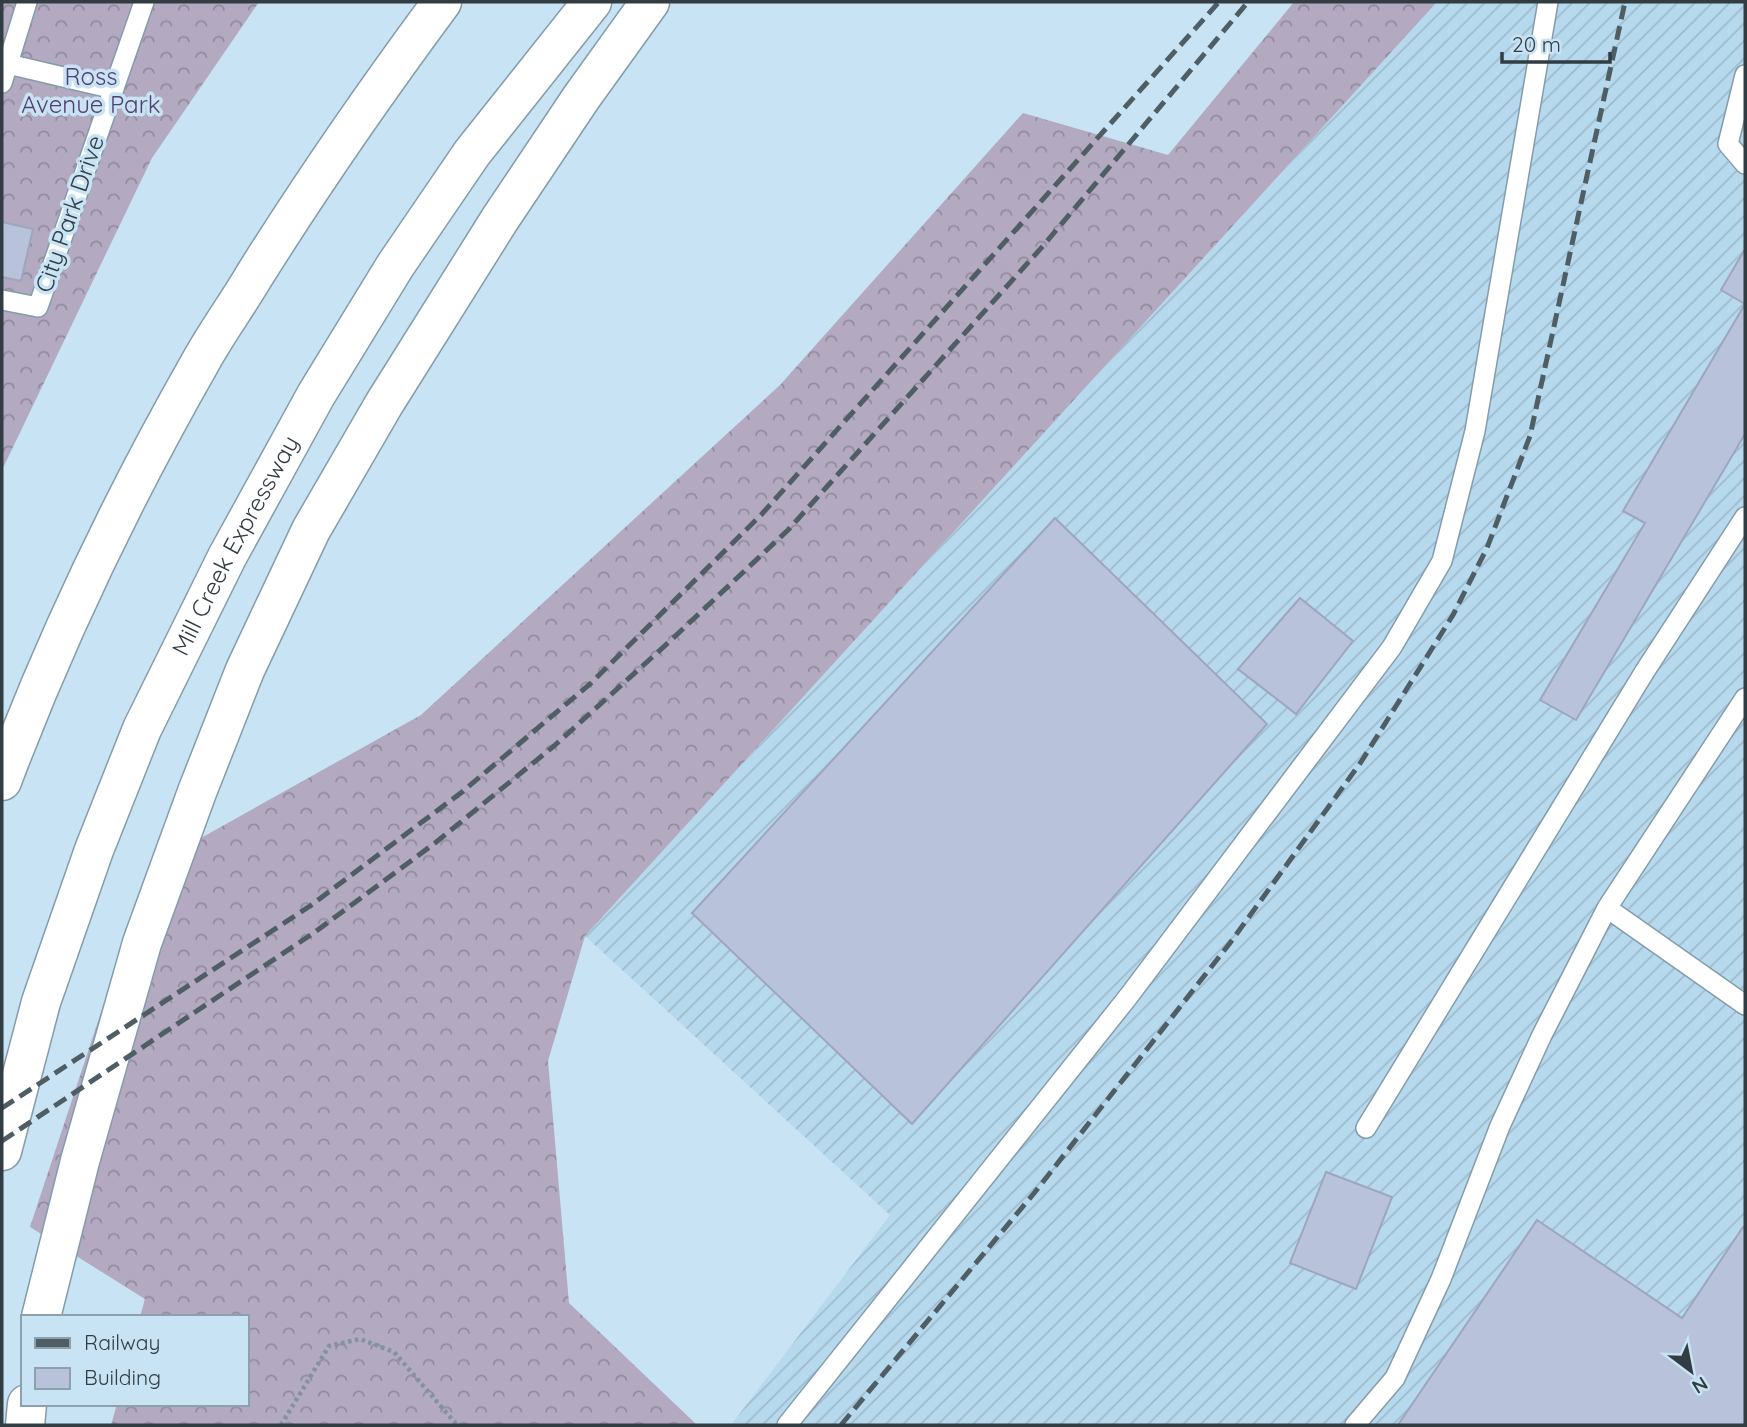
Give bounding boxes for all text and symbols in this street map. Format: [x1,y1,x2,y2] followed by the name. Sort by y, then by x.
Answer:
[1502,21,1610,65] scale bar
[1512,31,1561,57] text: 20 m
[21,61,161,119] park label: Ross Avenue Park
[28,131,110,296] street label: City Park Drive
[165,430,305,660] street label: Mill Creek Expressway
[21,1315,248,1406] legend
[84,1329,160,1355] text: Railway
[1656,1336,1726,1406] north arrow
[84,1364,161,1390] text: Building
[1688,1372,1712,1399] text: N

